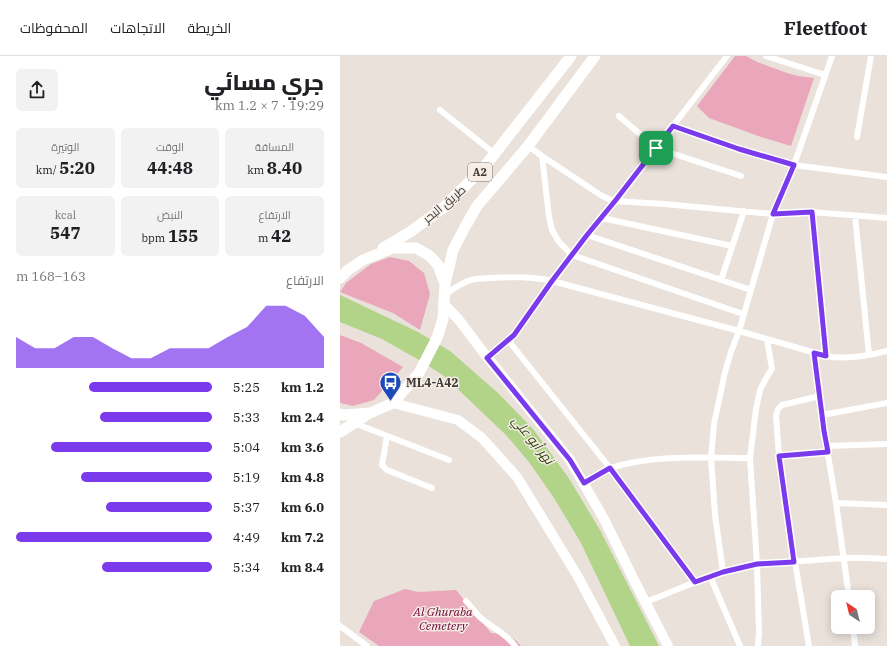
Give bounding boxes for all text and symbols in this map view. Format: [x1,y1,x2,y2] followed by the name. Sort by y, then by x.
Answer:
[784,16,867,40] text: Fleetfoot
[20,19,88,37] text: المحفوظات
[110,19,166,37] text: الاتجاهات
[188,19,231,37] text: الخريطة
[204,67,324,96] text: جري مسائي
[16,69,58,111] button: share
[215,97,324,114] text: 19:29 · 7 × 1.2 km
[639,131,673,165] pin
[645,137,667,159] icon: arrive
[51,140,79,154] text: الوتيرة
[156,140,184,154] text: الوقت
[255,140,294,154] text: المسافة
[59,157,95,179] text: 5:20
[147,157,193,179] text: 44:48
[267,157,302,179] text: 8.40
[36,163,59,177] text: /km
[247,163,267,177] text: km
[468,163,492,181] road number: A2
[419,182,468,227] street label: طريق البحر
[55,208,76,222] text: kcal
[157,208,183,222] text: النبض
[259,208,291,222] text: الارتفاع
[50,222,81,244] text: 547
[168,225,199,247] text: 155
[271,225,291,247] text: 42
[142,231,168,245] text: bpm
[258,231,271,245] text: m
[16,268,86,285] text: 163–168 m
[286,272,324,289] text: الارتفاع
[377,369,403,402] bus stop icon: ML4-A42
[406,375,459,390] place label: ML4-A42
[233,379,260,396] text: 5:25
[281,379,324,396] text: 1.2 km
[233,409,260,426] text: 5:33
[281,409,324,426] text: 2.4 km
[507,412,559,470] water label: نهر أبو علي
[233,439,260,456] text: 5:04
[281,439,324,456] text: 3.6 km
[233,469,260,486] text: 5:19
[281,469,324,486] text: 4.8 km
[233,499,260,516] text: 5:37
[281,499,324,516] text: 6.0 km
[233,529,260,546] text: 4:49
[281,529,324,546] text: 7.2 km
[233,559,260,576] text: 5:34
[281,559,324,576] text: 8.4 km
[831,590,875,634] north arrow
[831,590,875,634] map controls
[412,604,473,633] park label: Al Ghuraba Cemetery

